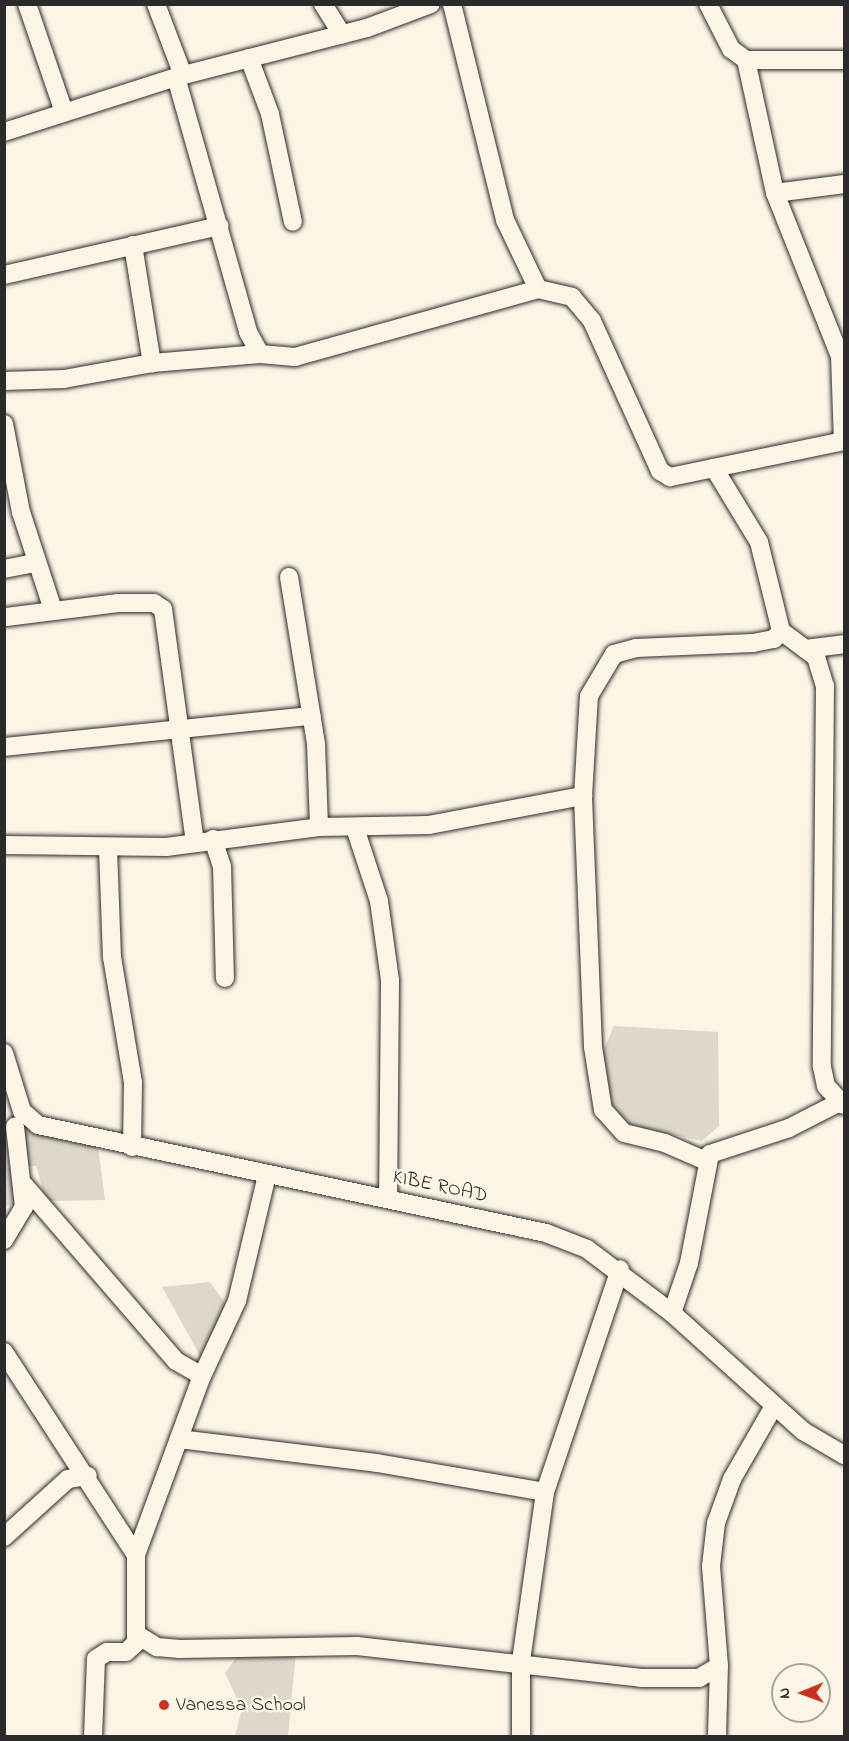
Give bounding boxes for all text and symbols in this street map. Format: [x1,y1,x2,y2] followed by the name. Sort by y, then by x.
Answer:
[390,1165,490,1209] street label: KIBE ROAD
[771,1663,831,1723] north arrow
[773,1688,797,1699] text: N
[176,1693,306,1717] place label: Vanessa School
[157,1698,171,1712] marker: Vanessa School

